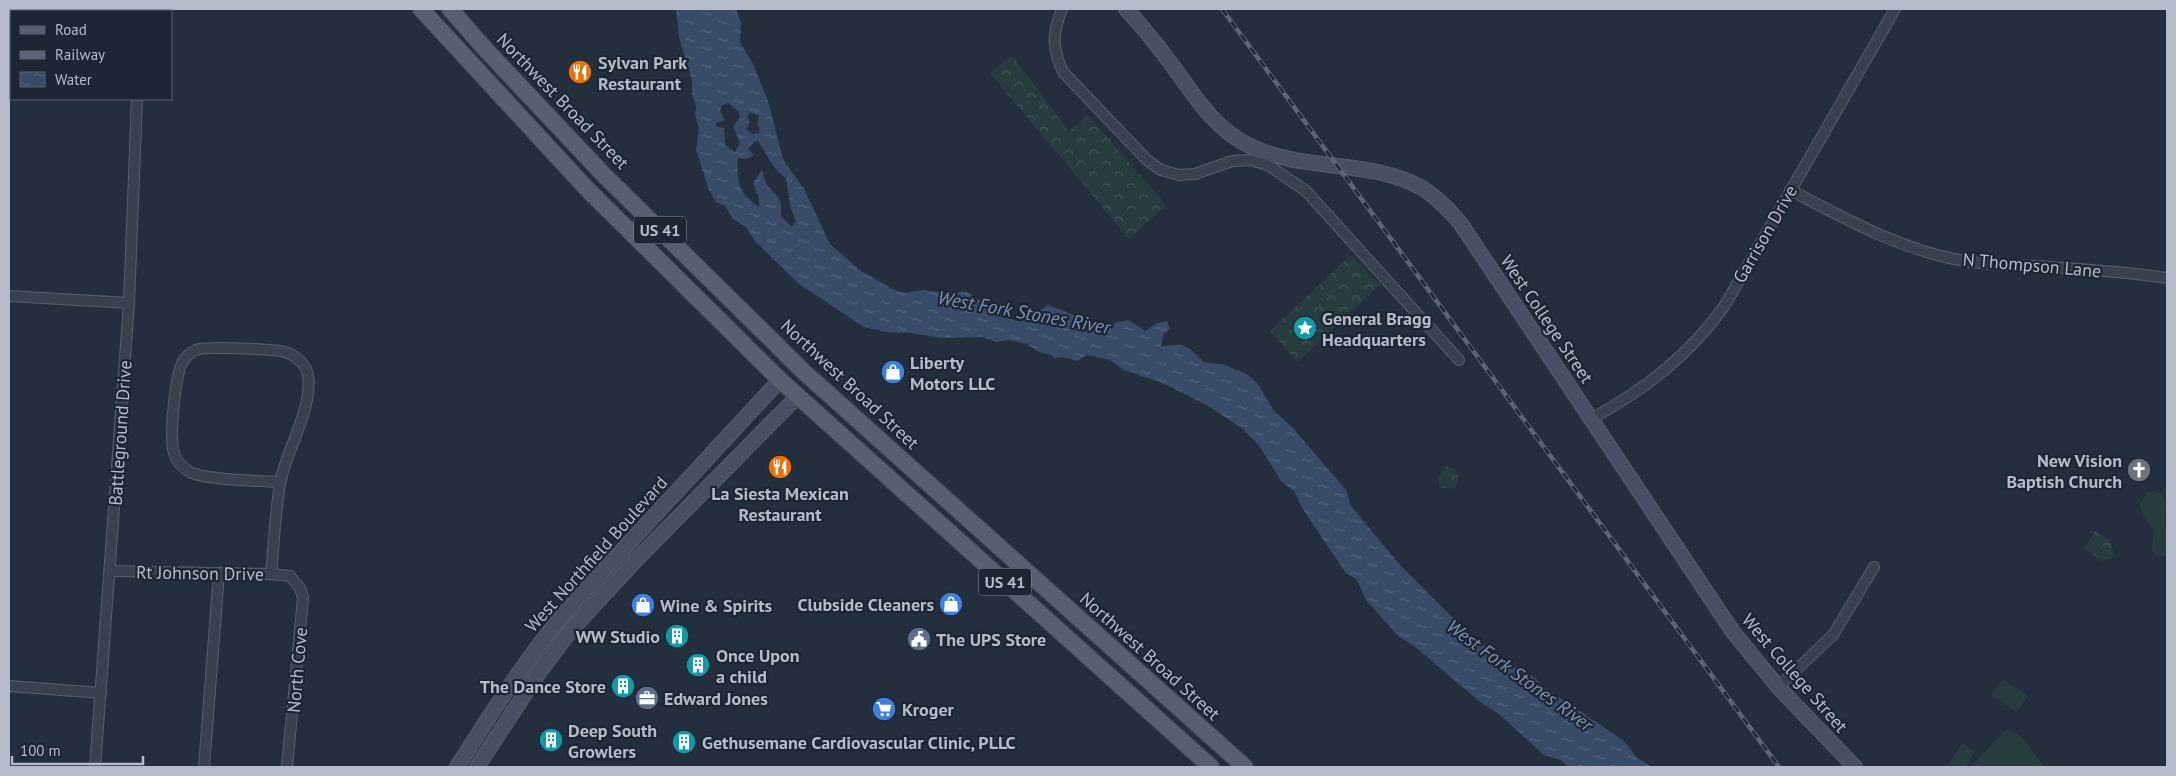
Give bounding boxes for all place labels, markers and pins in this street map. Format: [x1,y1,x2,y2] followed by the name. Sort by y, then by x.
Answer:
[598,51,687,95] place label: Sylvan Park Restaurant
[567,59,593,85] restaurant icon: Sylvan Park Restaurant
[1322,307,1431,351] place label: General Bragg Headquarters
[1292,315,1318,341] place icon: General Bragg Headquarters
[910,351,995,395] place label: Liberty Motors LLC
[880,359,906,385] shop icon: Liberty Motors LLC
[2006,449,2122,493] place label: New Vision Baptish Church
[767,454,793,480] restaurant icon: La Siesta Mexican Restaurant
[2126,457,2152,483] church icon: New Vision Baptish Church
[711,482,849,526] place label: La Siesta Mexican Restaurant
[938,591,964,617] shop icon: Clubside Cleaners
[630,592,656,618] shop icon: Wine & Spirits
[797,593,934,616] place label: Clubside Cleaners
[660,594,773,617] place label: Wine & Spirits
[664,623,690,649] building icon: WW Studio
[576,625,660,648] place label: WW Studio
[906,626,932,652] public building icon: The UPS Store
[936,628,1046,651] place label: The UPS Store
[716,644,800,688] place label: Once Upon a child
[685,652,711,678] building icon: Once Upon a child
[610,673,636,699] building icon: The Dance Store
[480,675,606,698] place label: The Dance Store
[634,685,660,711] office icon: Edward Jones
[664,687,768,710] place label: Edward Jones
[871,696,897,722] supermarket icon: Kroger
[902,698,955,721] place label: Kroger
[568,719,657,763] place label: Deep South Growlers
[538,727,564,753] building icon: Deep South Growlers
[671,729,697,755] building icon: Gethusemane Cardiovascular Clinic, PLLC
[702,731,1016,754] place label: Gethusemane Cardiovascular Clinic, PLLC

